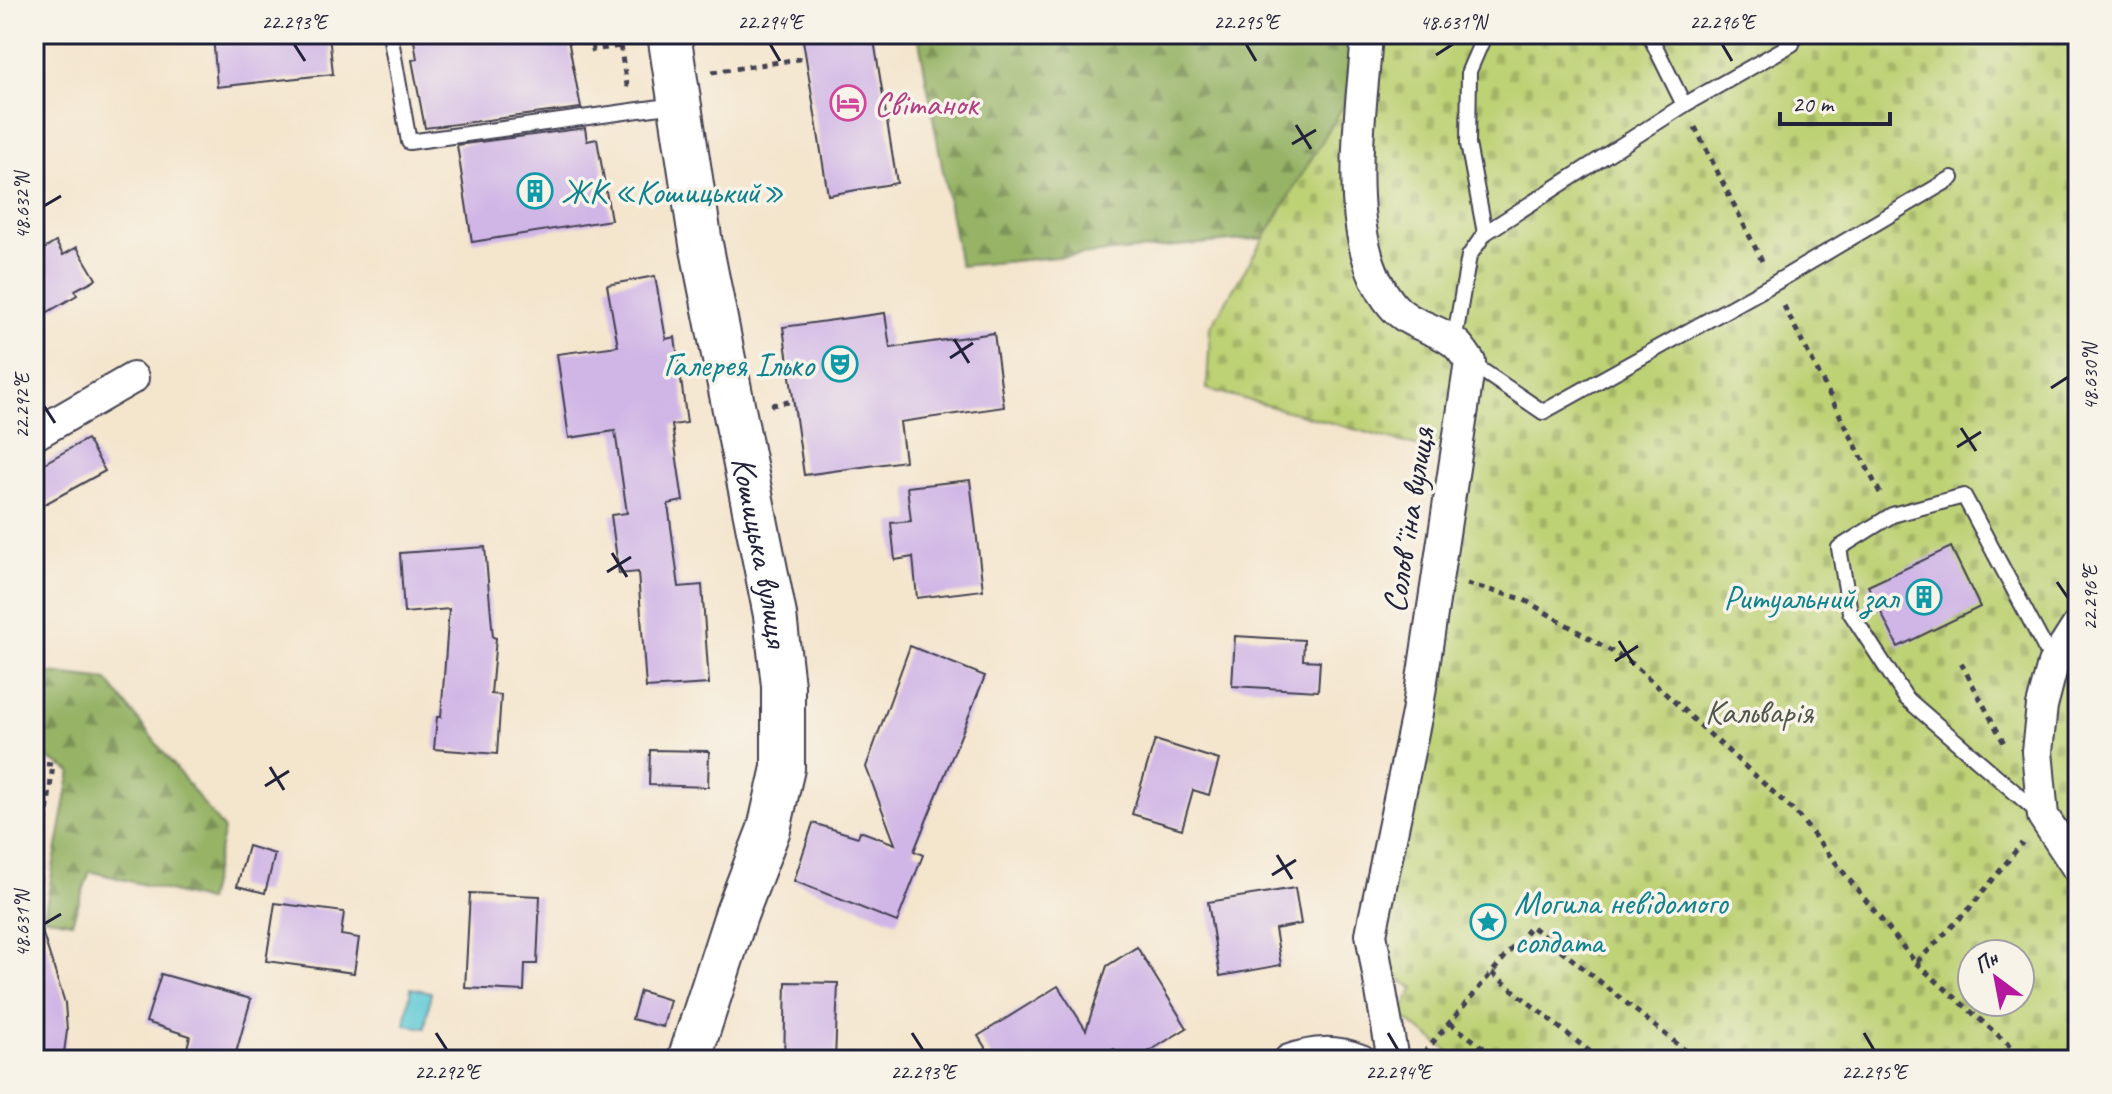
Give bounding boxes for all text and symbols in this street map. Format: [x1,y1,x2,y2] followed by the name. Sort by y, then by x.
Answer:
[261,10,329,35] text: 22.293°E
[737,10,805,35] text: 22.294°E
[1213,10,1281,35] text: 22.295°E
[1420,10,1489,35] text: 48.631°N
[1689,10,1757,35] text: 22.296°E
[1780,76,1890,126] scale bar
[874,82,981,125] place label: Світанок
[829,84,867,122] hotel icon: Світанок
[1792,89,1835,119] text: 20 m
[10,170,35,239] text: 48.632°N
[561,170,784,213] place label: ЖК «Кошицький»
[516,172,554,210] building icon: ЖК «Кошицький»
[2078,341,2103,410] text: 48.630°N
[663,343,816,386] place label: Галерея Ілько
[821,345,859,383] theatre icon: Галерея Ілько
[10,371,35,439] text: 22.292°E
[1372,423,1444,616] street label: Соловʼїна вулиця
[722,453,800,651] street label: Кошицька вулиця
[2078,563,2103,631] text: 22.296°E
[1723,576,1900,619] place label: Ритуальний зал
[1905,578,1943,616] building icon: Ритуальний зал
[1705,690,1815,733] park label: Кальварія
[1514,881,1730,963] place label: Могила невідомого солдата
[10,888,35,957] text: 48.631°N
[1469,903,1507,941] place icon: Могила невідомого солдата
[1956,938,2036,1018] north arrow
[1969,943,2004,980] text: Пн
[414,1060,482,1085] text: 22.292°E
[890,1060,958,1085] text: 22.293°E
[1365,1060,1433,1085] text: 22.294°E
[1841,1060,1909,1085] text: 22.295°E

